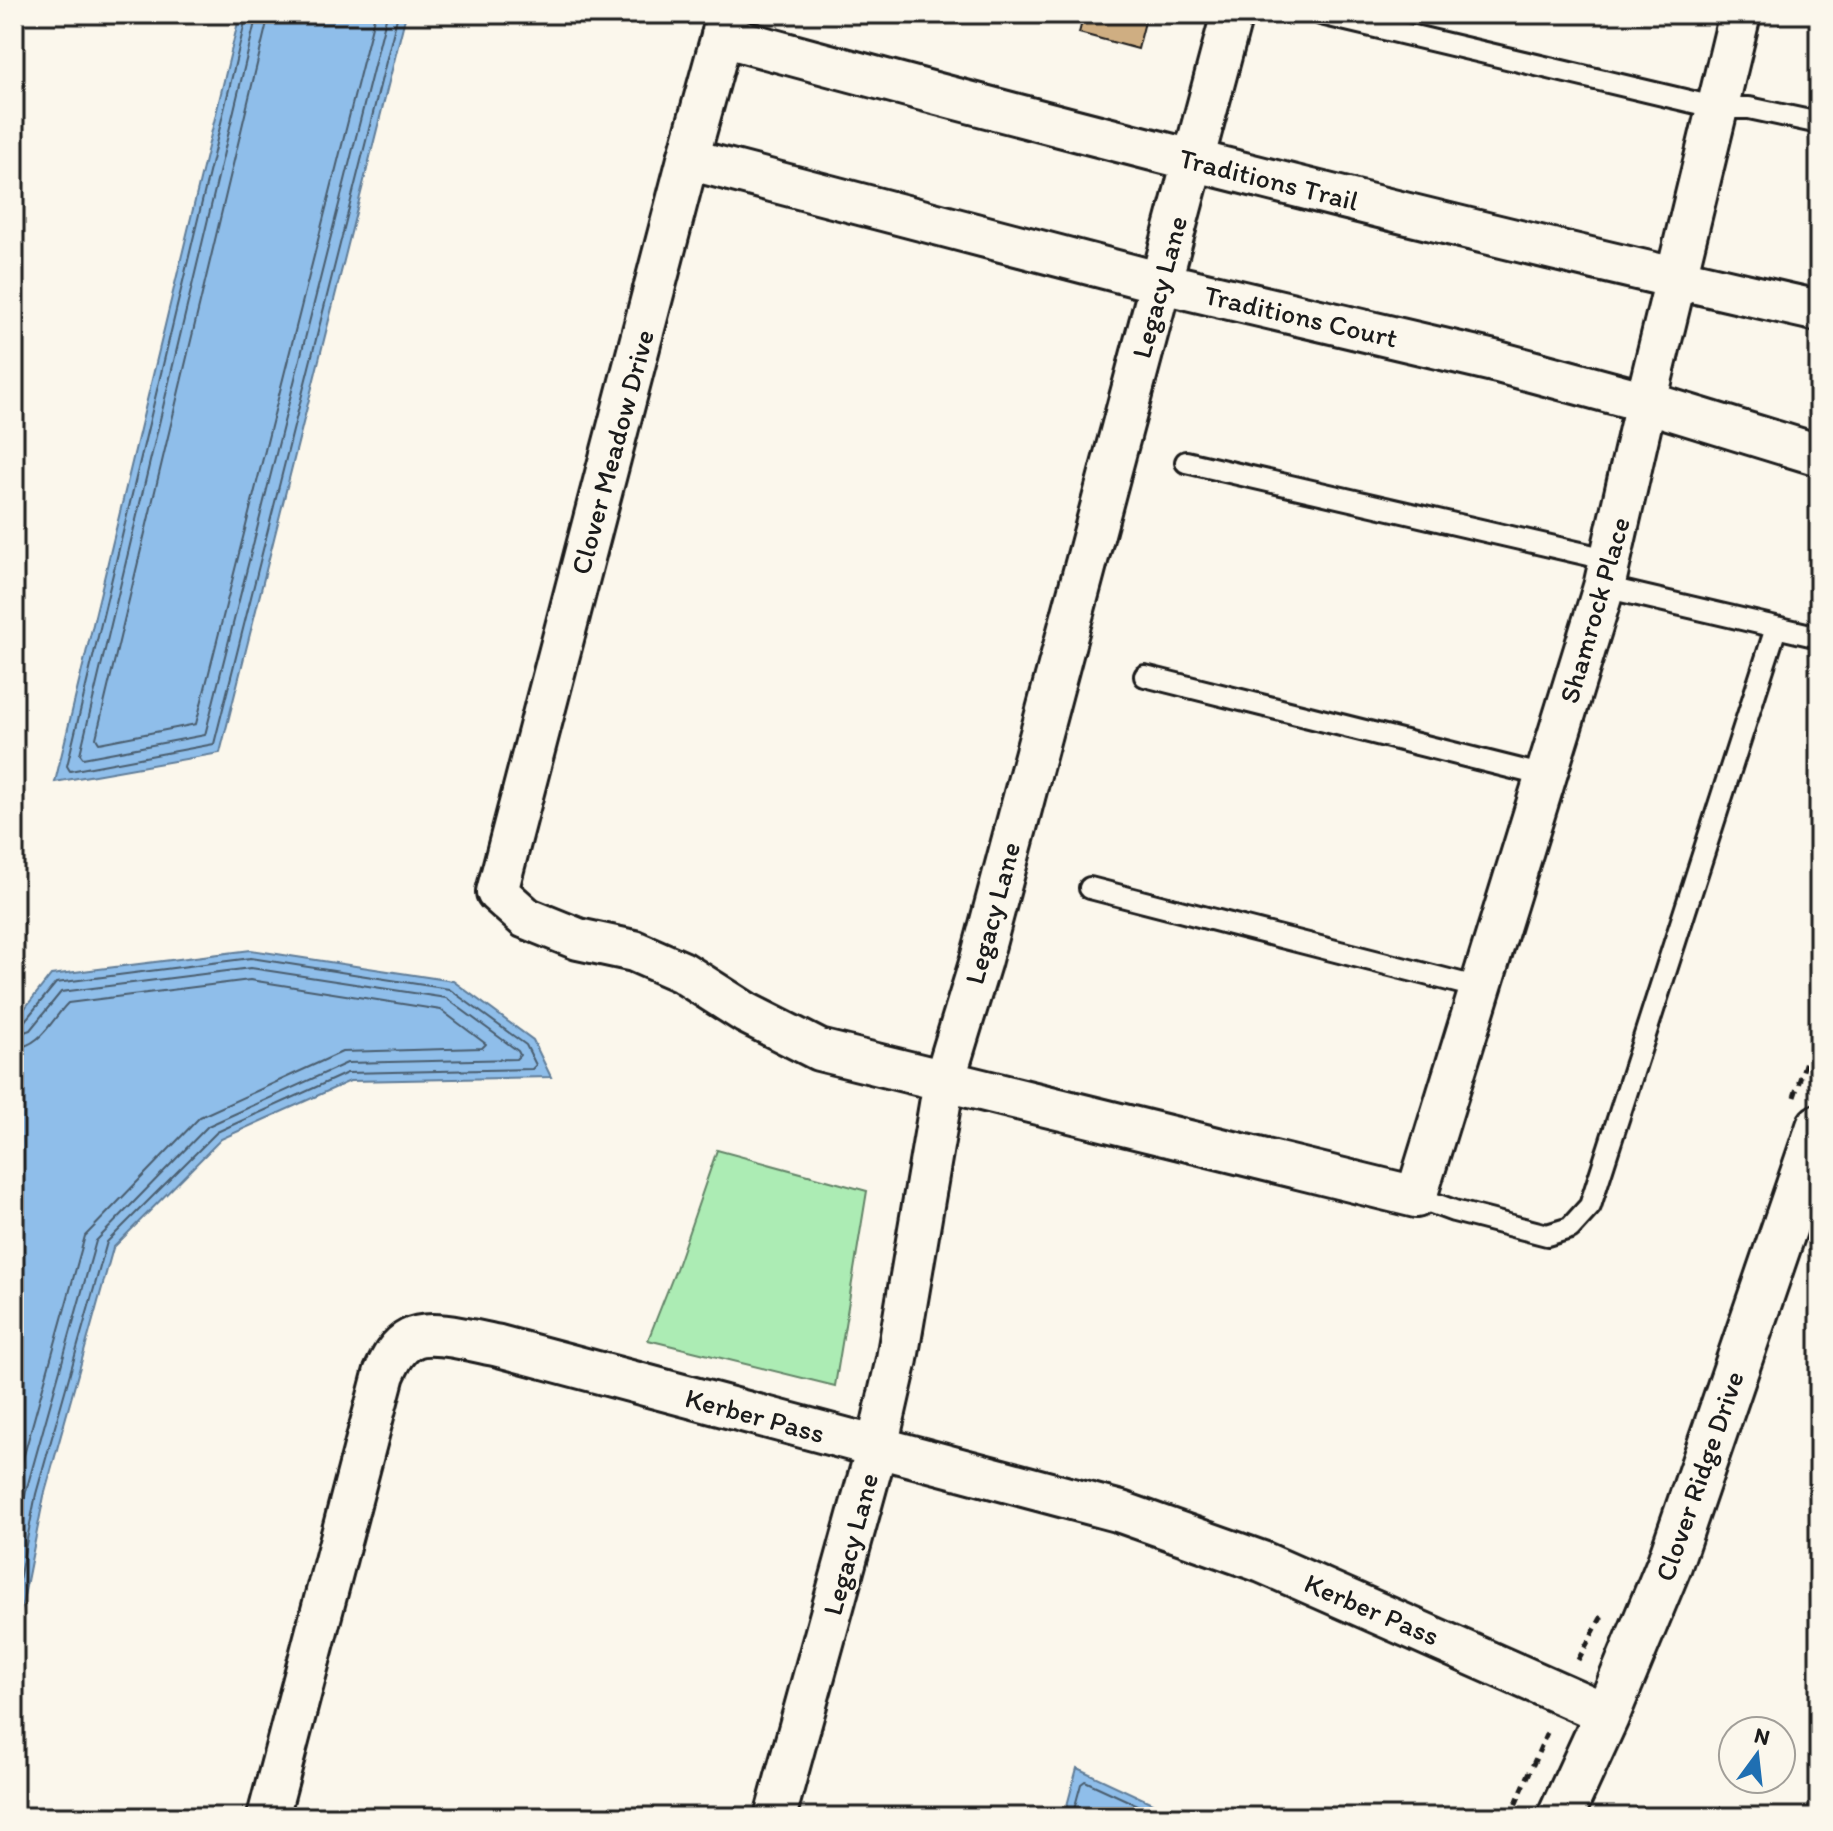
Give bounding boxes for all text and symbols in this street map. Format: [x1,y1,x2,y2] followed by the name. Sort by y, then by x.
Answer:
[1176,140,1362,218] street label: Traditions Trail
[1124,212,1194,362] street label: Legacy Lane
[1201,277,1401,355] street label: Traditions Court
[563,326,661,578] street label: Clover Meadow Drive
[1551,513,1637,707] street label: Shamrock Place
[957,838,1027,988] street label: Legacy Lane
[1647,1367,1751,1585] street label: Clover Ridge Drive
[682,1380,828,1450] street label: Kerber Pass
[815,1469,885,1619] street label: Legacy Lane
[1300,1565,1444,1653] street label: Kerber Pass
[1717,1715,1797,1795] north arrow
[1751,1721,1773,1751] text: N

